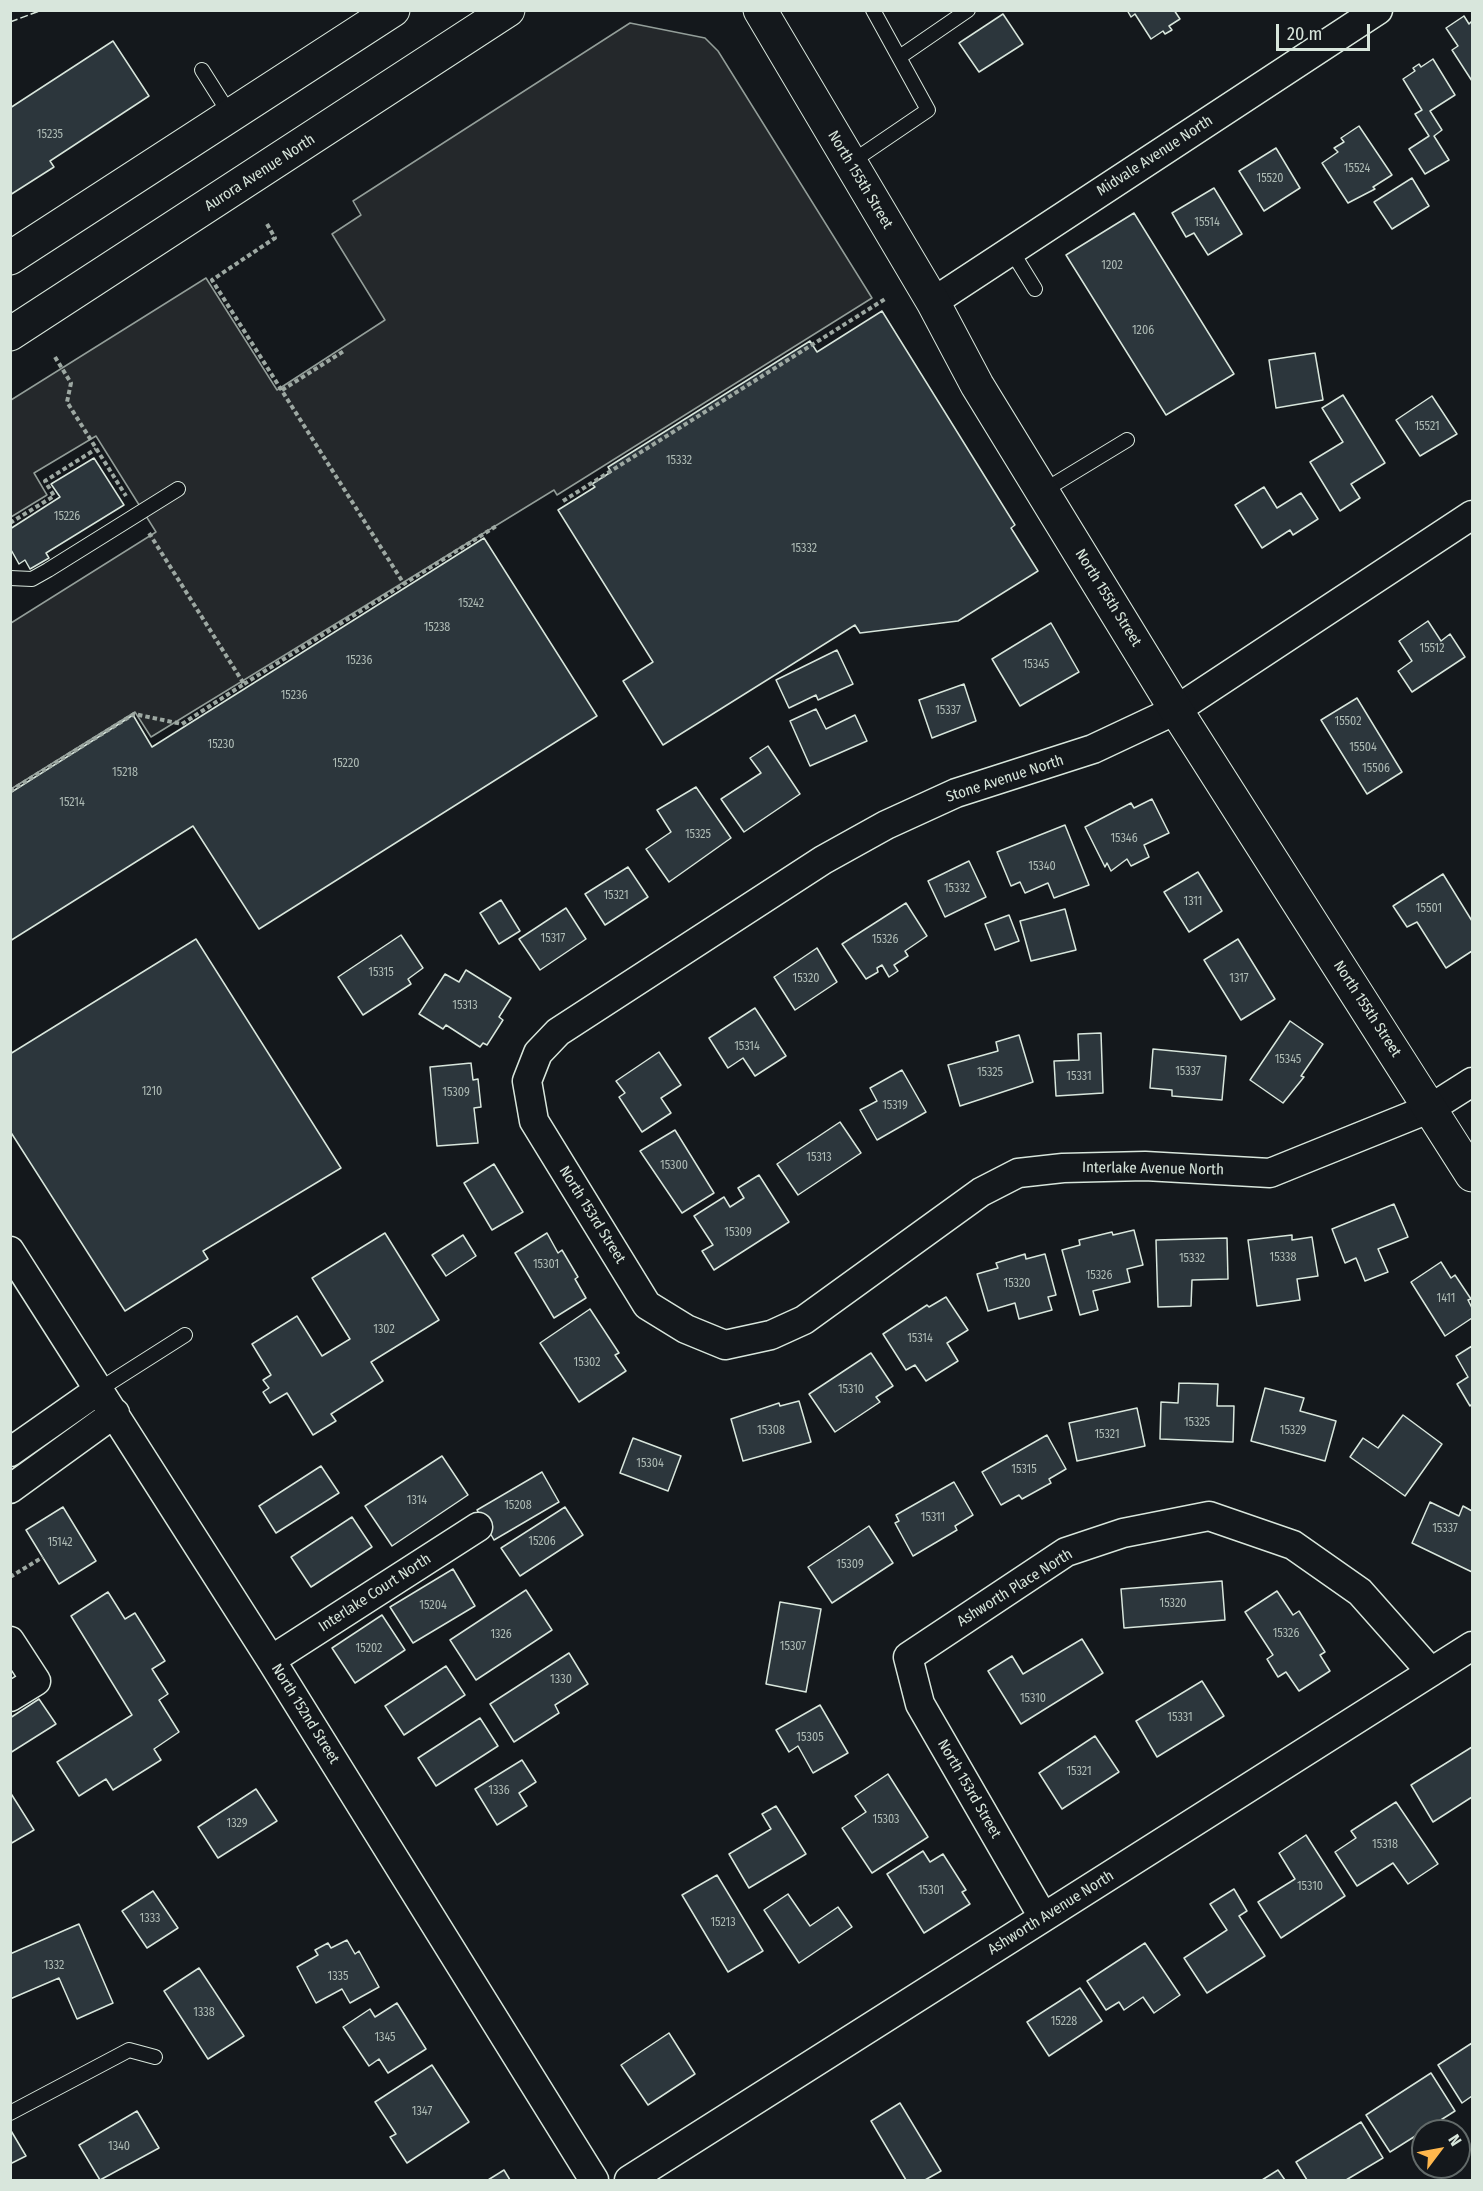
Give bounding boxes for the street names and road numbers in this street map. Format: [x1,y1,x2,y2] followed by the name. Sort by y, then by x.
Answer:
[1094,112,1216,200] street label: Midvale Avenue North
[824,128,896,232] street label: North 155th Street
[202,131,318,215] street label: Aurora Avenue North
[1071,546,1145,650] street label: North 155th Street
[944,752,1066,806] street label: Stone Avenue North
[1329,957,1405,1061] street label: North 155th Street
[1082,1159,1224,1179] street label: Interlake Avenue North
[555,1163,629,1267] street label: North 153rd Street
[954,1545,1076,1631] street label: Ashworth Place North
[316,1550,434,1636] street label: Interlake Court North
[267,1661,343,1767] street label: North 152nd Street
[933,1736,1005,1842] street label: North 153rd Street
[985,1867,1117,1959] street label: Ashworth Avenue North

